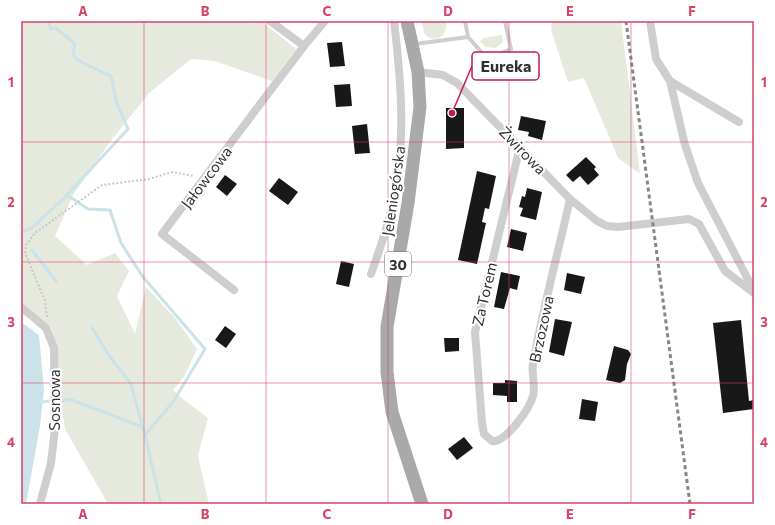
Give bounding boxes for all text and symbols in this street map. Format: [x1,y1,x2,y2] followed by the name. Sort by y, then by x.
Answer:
[78,3,88,19] text: A
[201,3,210,19] text: B
[323,3,332,19] text: C
[443,3,453,19] text: D
[566,3,574,19] text: E
[688,3,696,19] text: F
[472,52,539,80] callout: Eureka
[480,56,532,75] text: Eureka
[8,74,14,90] text: 1
[761,74,767,90] text: 1
[496,122,550,178] street label: Żwirowa
[177,142,235,212] street label: Jałowcowa
[378,145,408,237] street label: Jeleniogórska
[7,194,15,210] text: 2
[760,194,768,210] text: 2
[385,252,411,276] road number: 30
[468,260,500,328] street label: Za Torem
[525,294,557,364] street label: Brzozowa
[7,314,15,330] text: 3
[760,314,768,330] text: 3
[45,369,63,431] street label: Sosnowa
[7,434,15,450] text: 4
[760,434,768,450] text: 4
[78,506,88,522] text: A
[201,506,210,522] text: B
[323,506,332,522] text: C
[443,506,453,522] text: D
[566,506,574,522] text: E
[688,506,696,522] text: F

